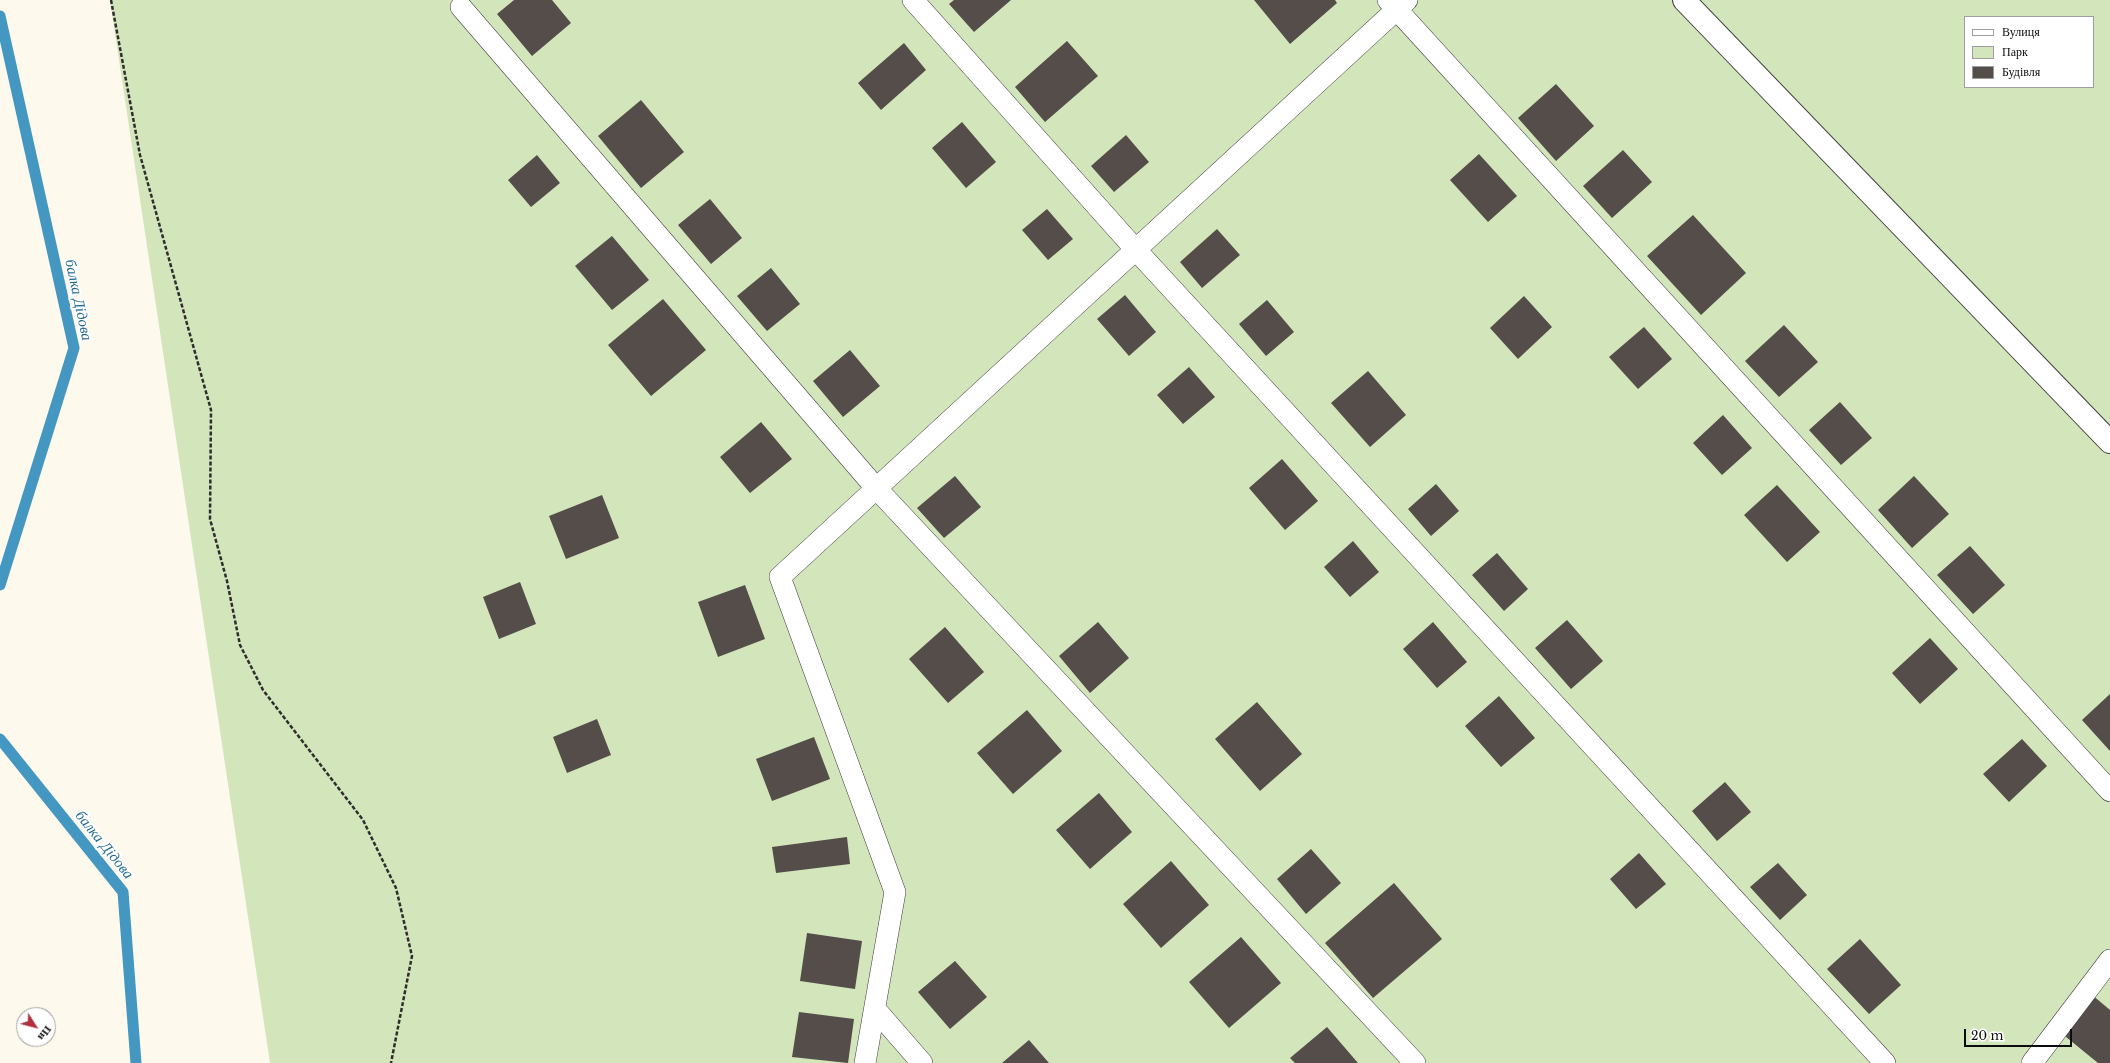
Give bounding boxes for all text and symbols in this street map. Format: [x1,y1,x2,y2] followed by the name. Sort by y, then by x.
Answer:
[1964,16,2094,88] legend
[2002,24,2040,39] text: Вулиця
[2002,44,2028,59] text: Парк
[2002,64,2040,79] text: Будівля
[61,258,95,342] water label: балка Дідова
[71,807,137,883] water label: балка Дідова
[16,1007,56,1047] north arrow
[1966,1021,2074,1047] scale bar
[35,1023,55,1044] text: Пн
[1971,1028,2003,1043] text: 20 m

